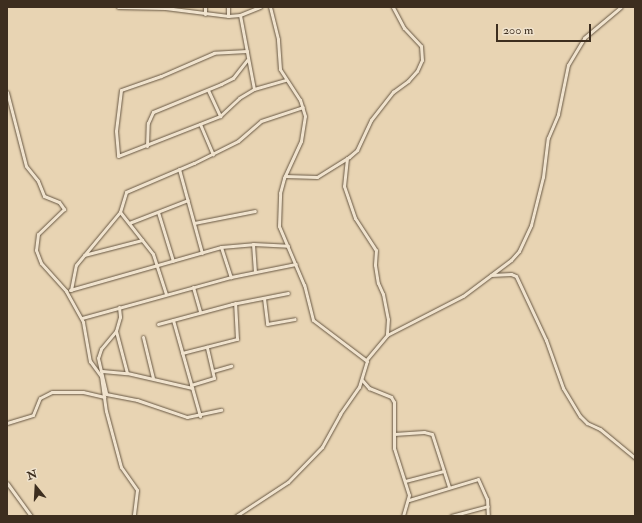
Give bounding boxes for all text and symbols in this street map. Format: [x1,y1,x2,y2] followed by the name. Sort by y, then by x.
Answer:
[498,16,593,42] scale bar
[503,23,533,38] text: 200 m
[16,467,56,507] north arrow
[25,467,39,483] text: N

